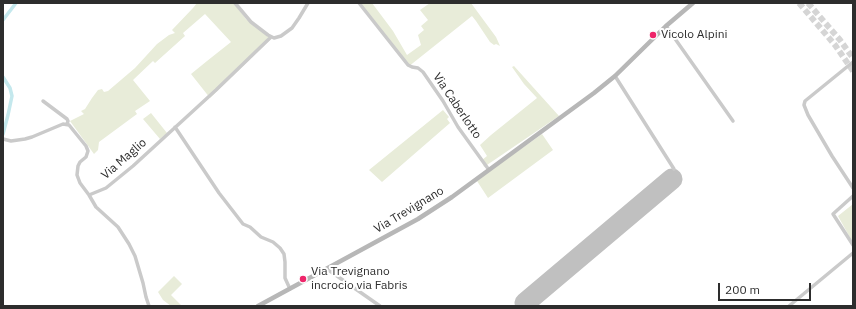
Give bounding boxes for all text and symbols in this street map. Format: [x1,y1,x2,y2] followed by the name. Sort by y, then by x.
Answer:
[661,28,728,42] place label: Vicolo Alpini
[648,30,658,40] marker: Vicolo Alpini
[430,70,484,142] street label: Via Caberlotto
[99,136,149,182] street label: Via Maglio
[372,184,446,236] street label: Via Trevignano
[311,265,407,293] place label: Via Trevignano incrocio via Fabris
[298,274,308,284] marker: Via Trevignano incrocio via Fabris
[720,275,813,301] scale bar
[725,282,760,297] text: 200 m

